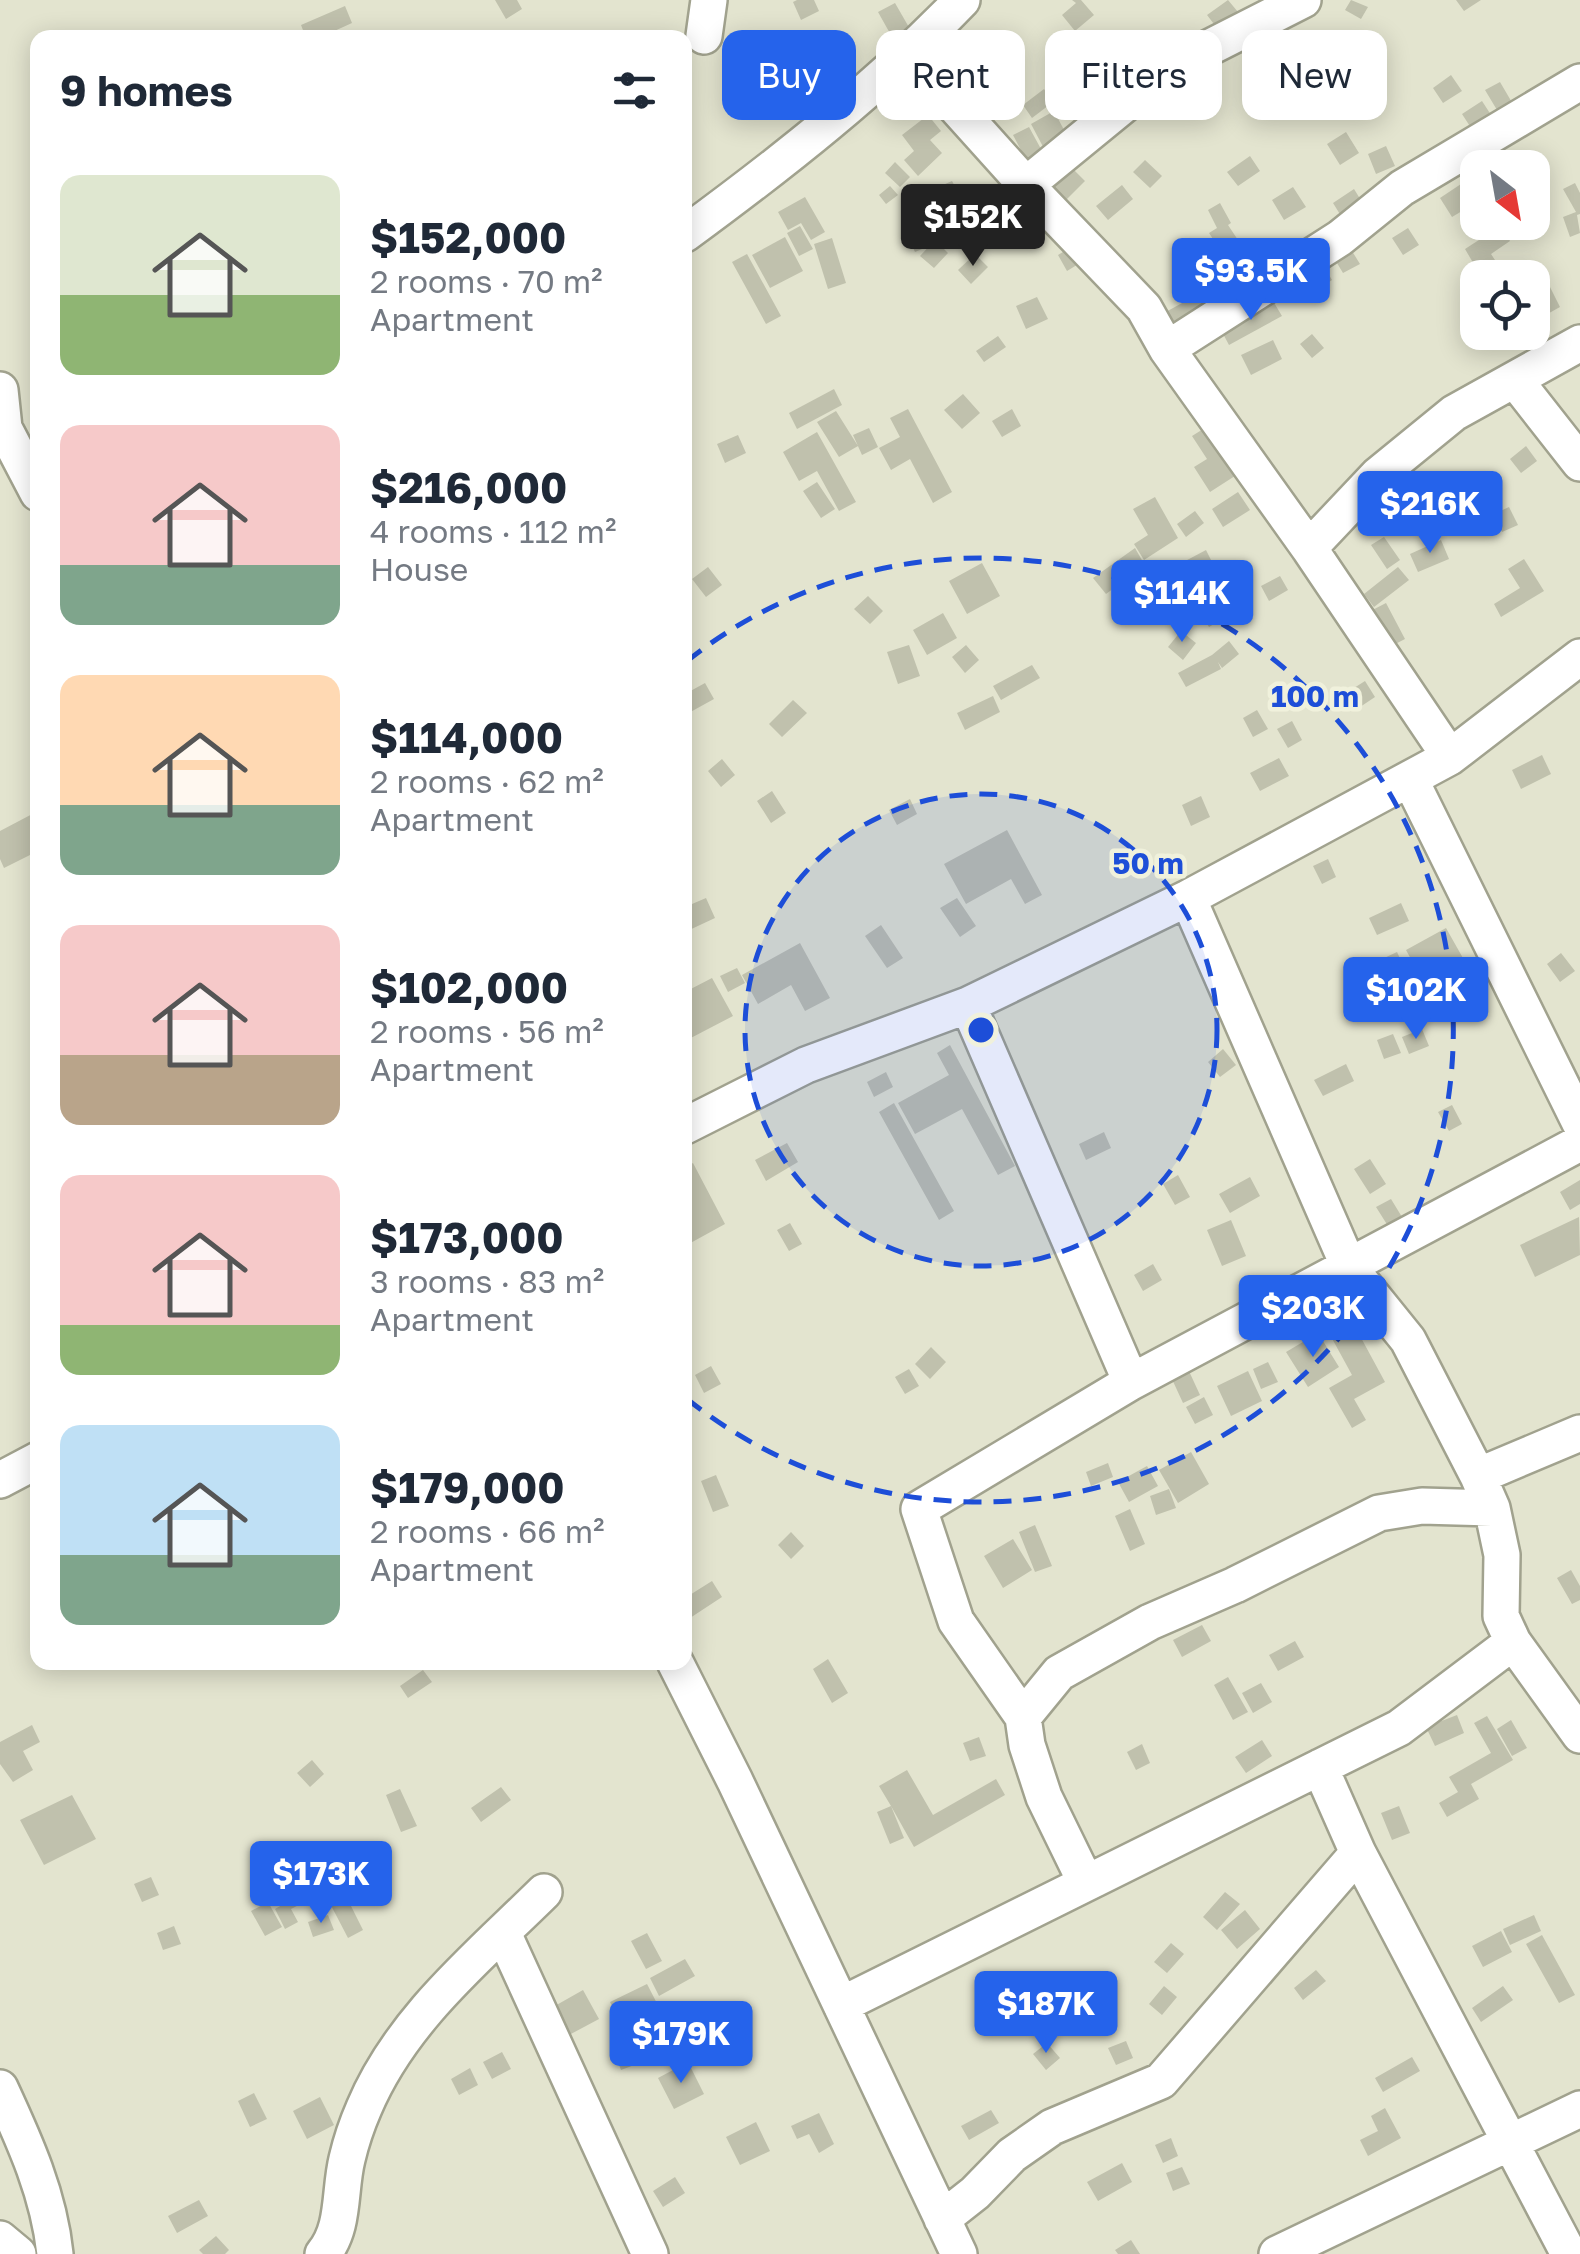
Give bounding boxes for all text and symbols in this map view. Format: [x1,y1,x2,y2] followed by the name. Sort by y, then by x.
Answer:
[722,30,856,120] chip: Buy
[876,30,1025,120] chip: Rent
[1045,30,1222,120] chip: Filters
[1242,30,1387,120] chip: New
[607,63,662,118] icon: filters
[60,65,233,115] text: 9 homes
[1460,150,1550,240] north arrow
[1460,150,1550,350] map controls
[903,184,1043,269] pin: $152K
[923,197,1023,235] text: $152K
[370,212,566,262] text: $152,000
[140,215,260,335] icon: home
[1170,238,1332,323] pin: $93.5K
[1194,251,1308,289] text: $93.5K
[1460,260,1550,350] button: locate
[370,262,603,300] text: 2 rooms · 70 m²
[370,300,534,338] text: Apartment
[370,462,567,512] text: $216,000
[140,465,260,585] icon: home
[1360,471,1500,556] pin: $216K
[1380,484,1480,522] text: $216K
[370,512,616,550] text: 4 rooms · 112 m²
[370,550,468,588] text: House
[1112,560,1252,645] pin: $114K
[1133,573,1231,611] text: $114K
[1271,678,1359,714] text: 100 m
[370,712,563,762] text: $114,000
[140,715,260,835] icon: home
[370,762,604,800] text: 2 rooms · 62 m²
[370,800,534,838] text: Apartment
[1112,845,1184,881] text: 50 m
[1346,957,1486,1042] pin: $102K
[370,962,568,1012] text: $102,000
[140,965,260,1085] icon: home
[1365,970,1467,1008] text: $102K
[370,1012,604,1050] text: 2 rooms · 56 m²
[963,1012,999,1048] centre of rings
[370,1050,534,1088] text: Apartment
[370,1212,564,1262] text: $173,000
[140,1215,260,1335] icon: home
[370,1262,604,1300] text: 3 rooms · 83 m²
[1243,1275,1383,1360] pin: $203K
[1261,1288,1365,1326] text: $203K
[370,1300,534,1338] text: Apartment
[370,1462,565,1512] text: $179,000
[140,1465,260,1585] icon: home
[370,1512,605,1550] text: 2 rooms · 66 m²
[370,1550,534,1588] text: Apartment
[251,1841,391,1926] pin: $173K
[272,1854,370,1892] text: $173K
[976,1971,1116,2056] pin: $187K
[996,1984,1096,2022] text: $187K
[611,2001,751,2086] pin: $179K
[632,2014,730,2052] text: $179K

